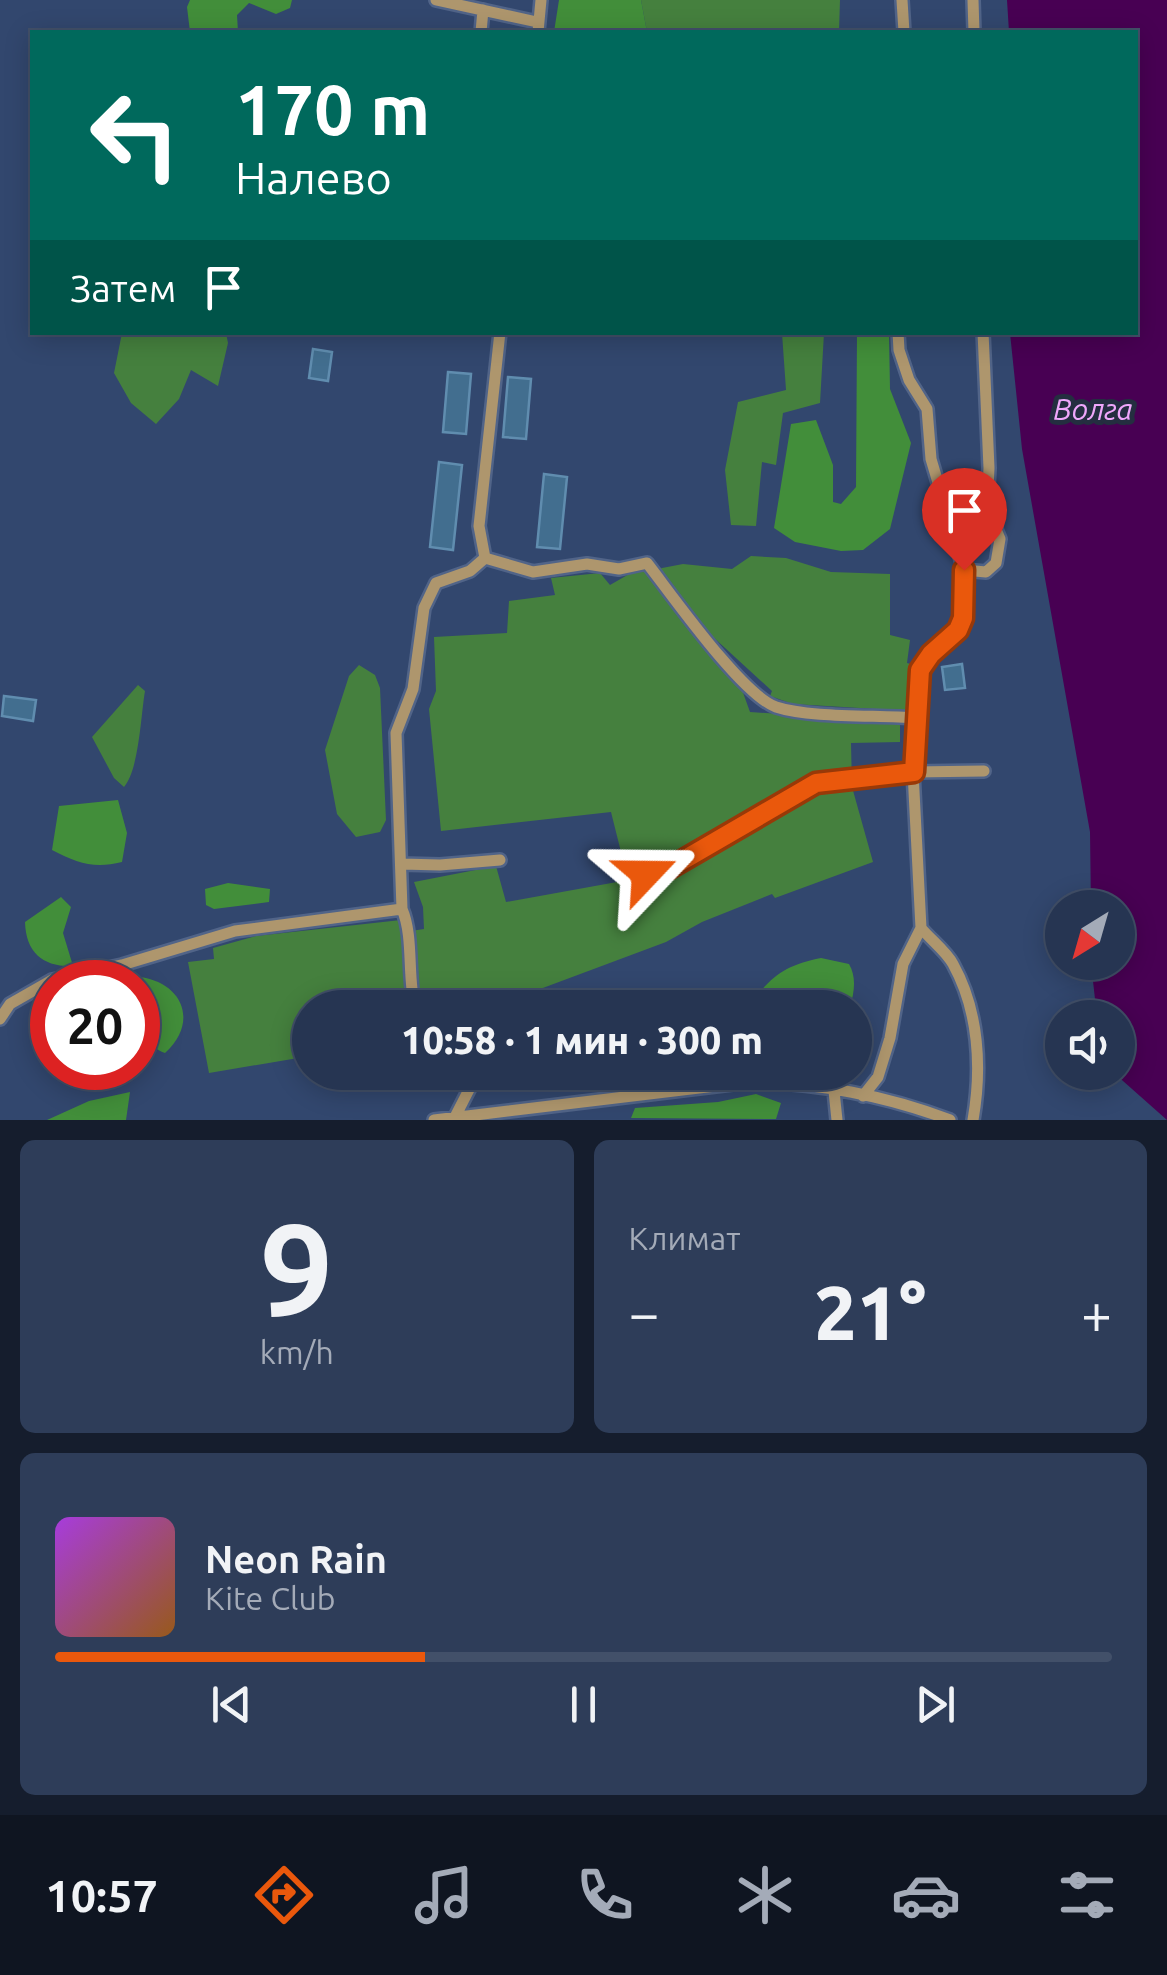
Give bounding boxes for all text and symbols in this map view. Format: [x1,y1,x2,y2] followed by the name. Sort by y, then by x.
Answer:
[70,70,200,200] icon: left
[235,70,430,148] text: 170 m
[235,152,392,203] text: Налево
[196,260,251,315] icon: arrive
[70,267,176,309] text: Затем
[1053,392,1133,426] water label: Волга
[922,468,1007,571] pin
[937,483,992,538] icon: arrive
[594,822,698,926] position arrow
[1045,890,1135,980] north arrow
[1045,890,1135,1090] map controls
[30,960,160,1090] speed limit sign: 20
[1045,1000,1135,1090] button: sound
[401,1019,763,1061] text: 10:58 · 1 мин · 300 m
[260,1196,333,1342] text: 9
[629,1220,740,1256] text: Климат
[814,1270,926,1354] text: 21°
[629,1282,660,1343] text: −
[1081,1282,1112,1343] text: +
[260,1334,334,1370] text: km/h
[205,1538,387,1580] text: Neon Rain
[205,1580,335,1616] text: Kite Club
[204,1677,259,1732] icon: previous
[556,1677,611,1732] icon: pause
[908,1677,963,1732] icon: next
[249,1860,319,1930] icon: directions
[409,1860,479,1930] icon: music
[570,1860,640,1930] icon: phone
[730,1860,800,1930] icon: climate
[891,1860,961,1930] icon: car
[1052,1860,1122,1930] icon: filters
[45,1870,158,1921] text: 10:57

